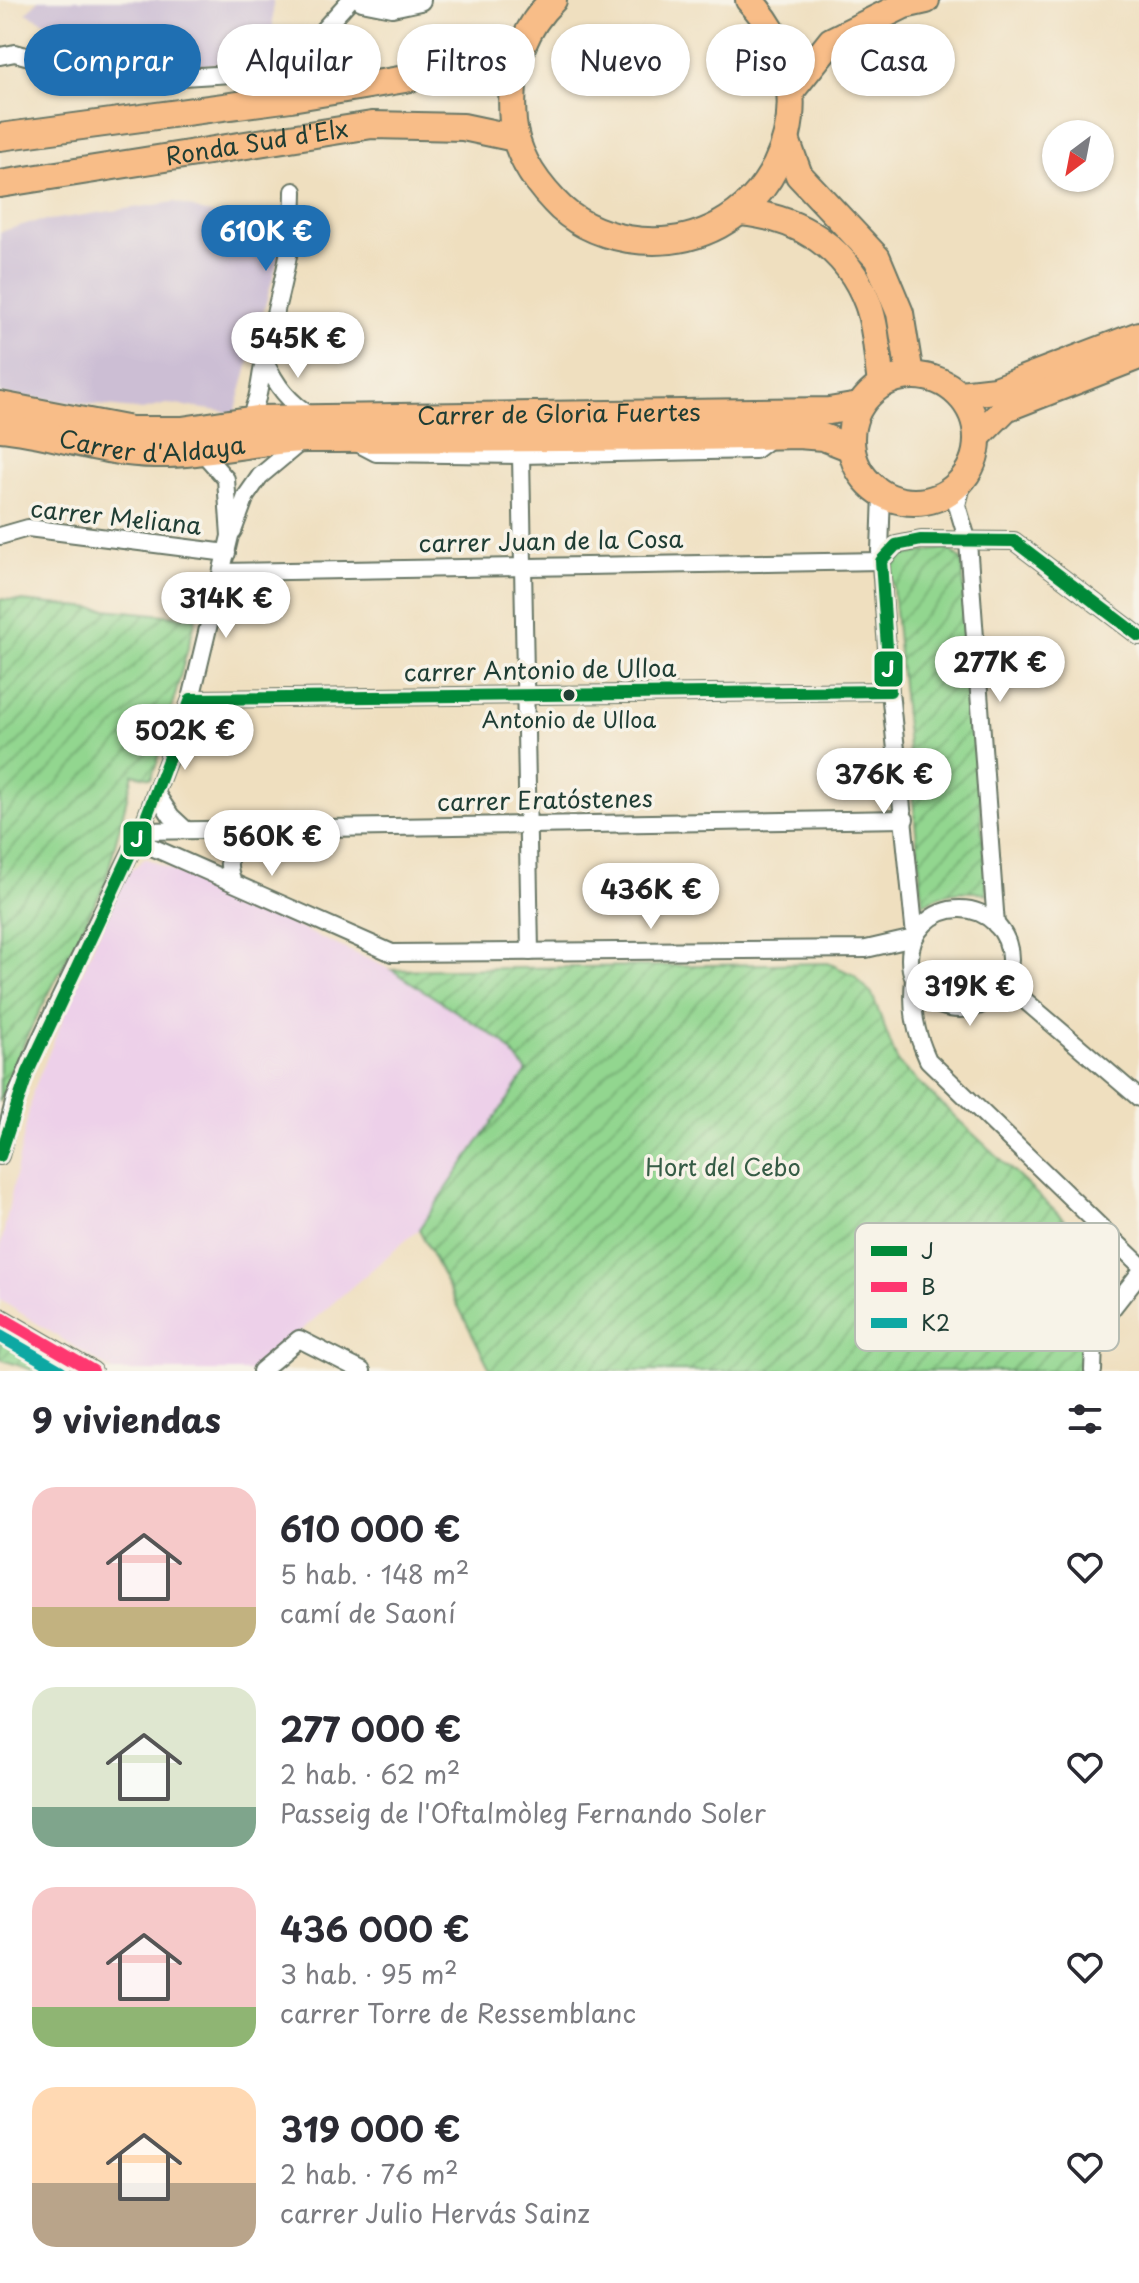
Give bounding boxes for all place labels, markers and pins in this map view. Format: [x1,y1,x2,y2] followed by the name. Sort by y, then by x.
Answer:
[201,205,331,273] pin: 610K €
[233,312,363,380] pin: 545K €
[161,572,291,640] pin: 314K €
[935,636,1065,704] pin: 277K €
[561,687,577,703] marker: Antonio de Ulloa
[482,702,657,735] place label: Antonio de Ulloa
[120,704,250,772] pin: 502K €
[819,748,949,816] pin: 376K €
[207,810,337,878] pin: 560K €
[586,863,716,931] pin: 436K €
[905,960,1035,1028] pin: 319K €

